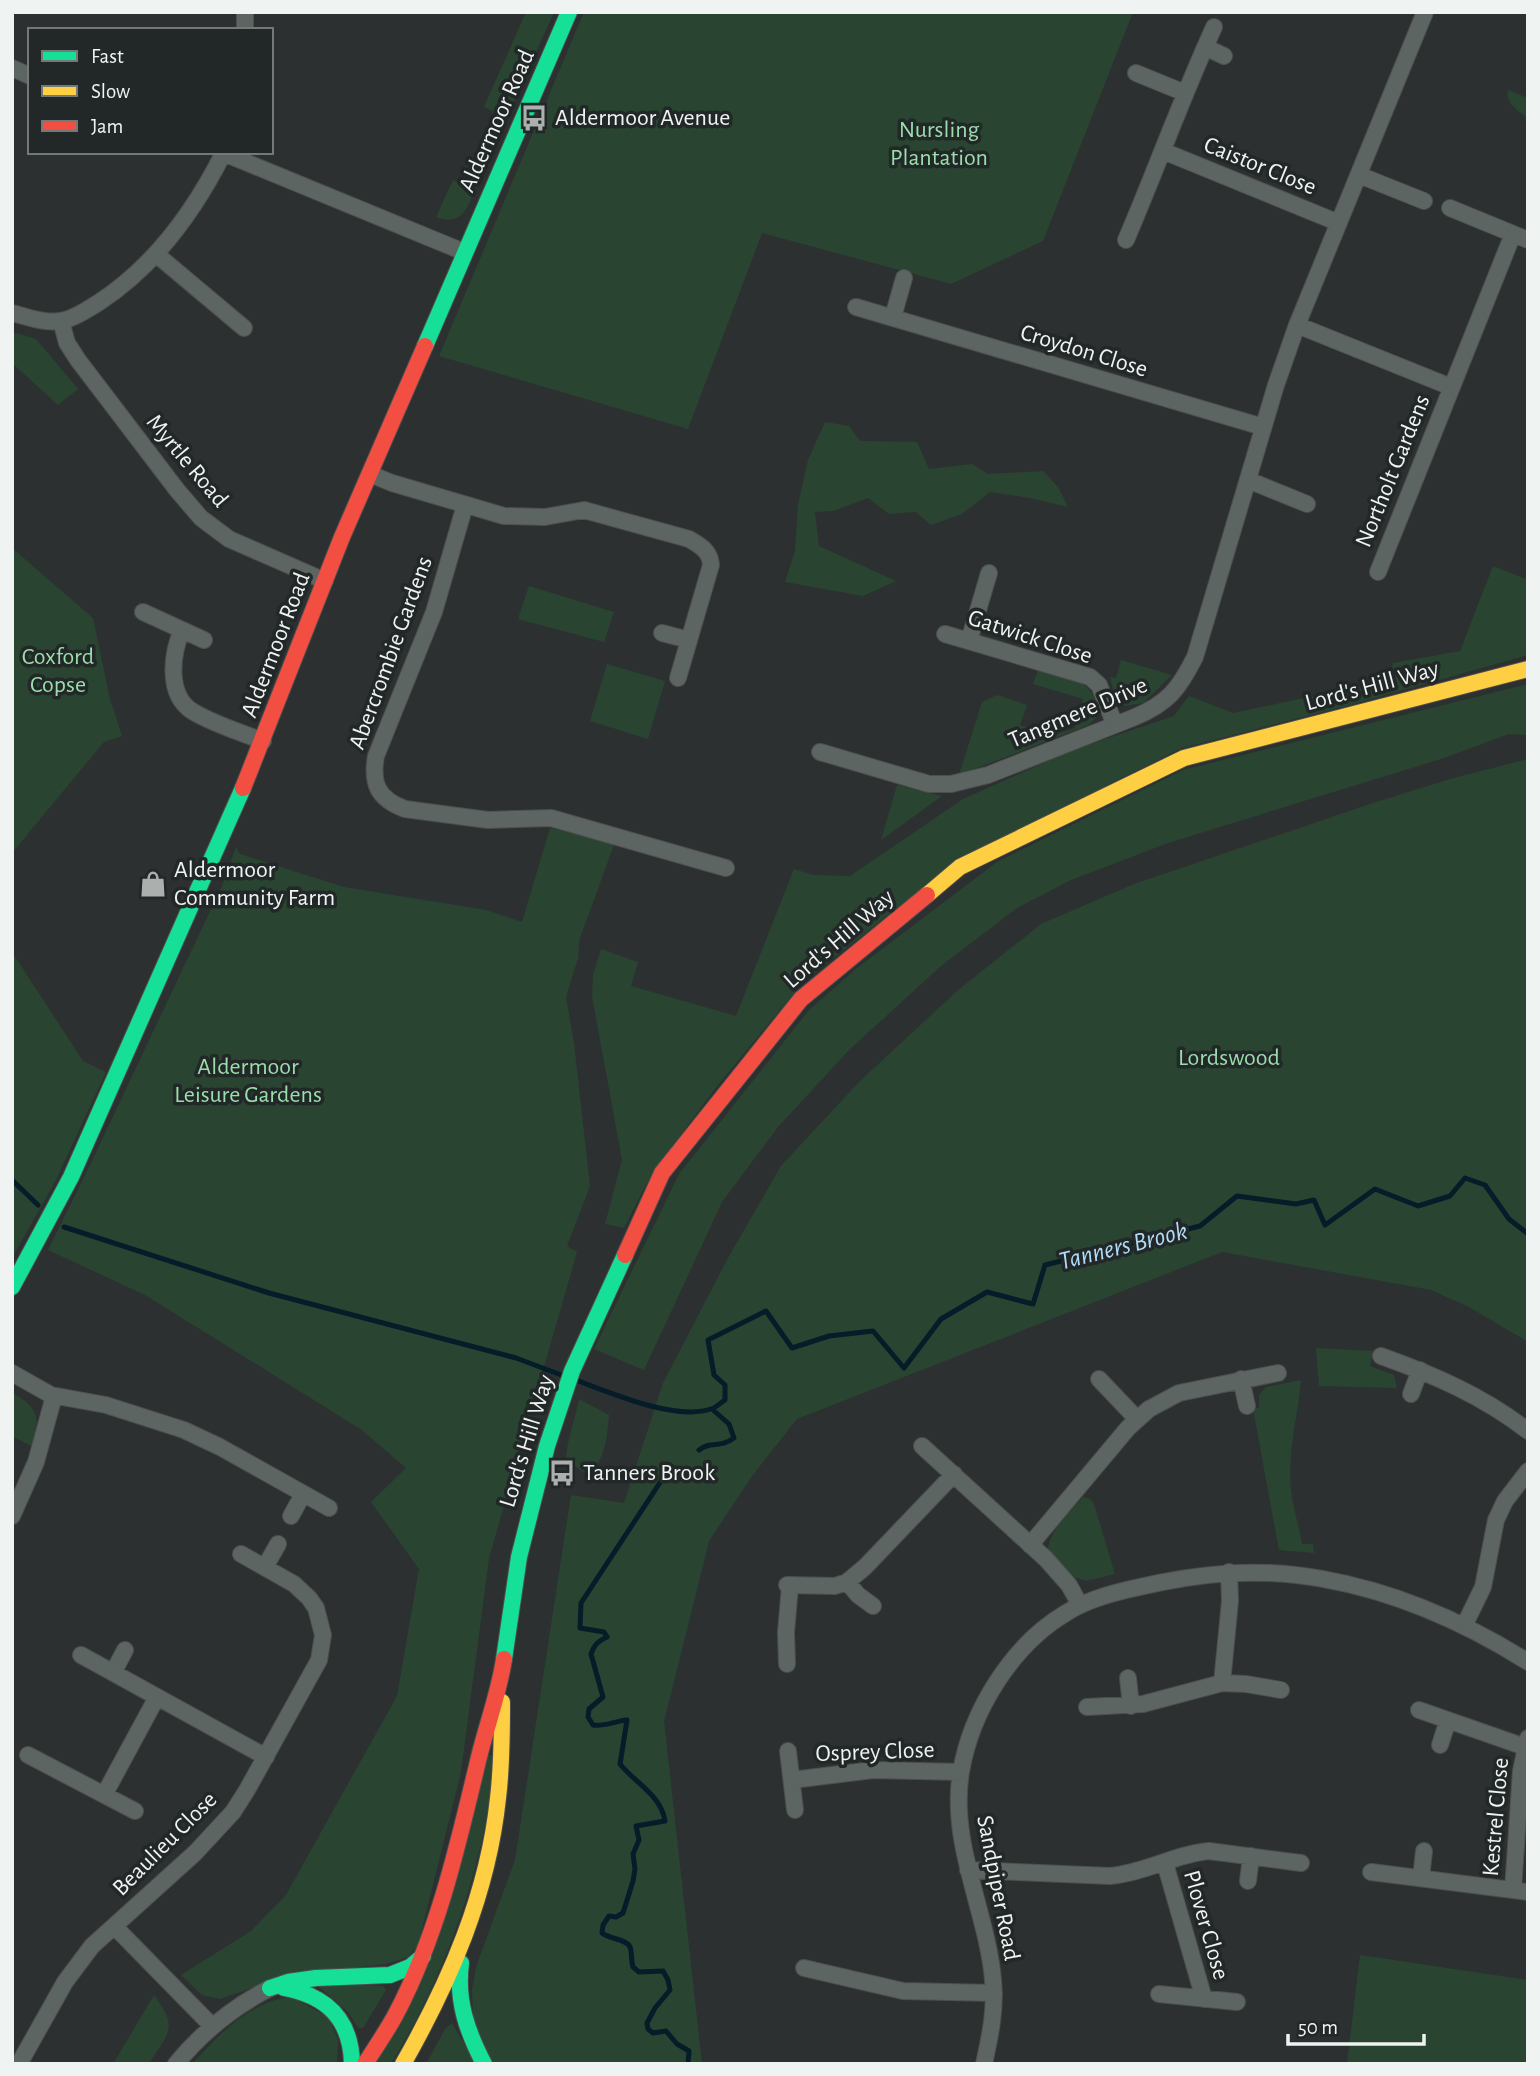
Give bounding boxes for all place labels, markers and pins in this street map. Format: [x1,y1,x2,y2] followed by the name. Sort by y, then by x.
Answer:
[519,103,549,133] bus stop icon: Aldermoor Avenue
[555,106,730,130] place label: Aldermoor Avenue
[174,858,335,910] place label: Aldermoor Community Farm
[138,869,168,899] shop icon: Aldermoor Community Farm
[547,1458,577,1488] bus stop icon: Tanners Brook
[583,1461,715,1485] place label: Tanners Brook

